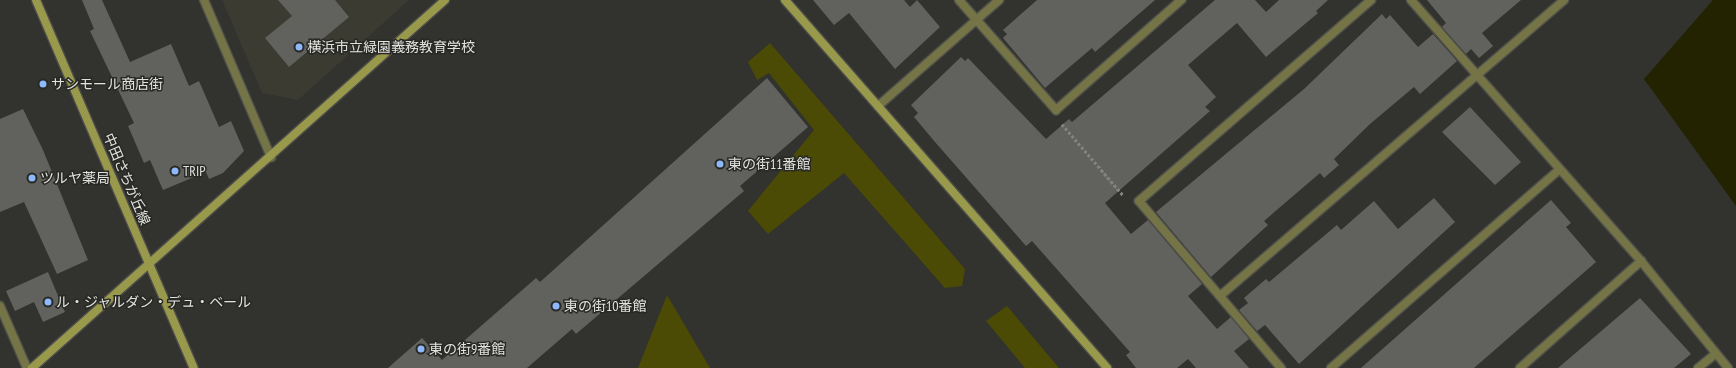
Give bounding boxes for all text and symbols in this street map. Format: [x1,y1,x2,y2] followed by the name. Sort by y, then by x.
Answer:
[307,39,475,55] place label: 横浜市立緑園義務教育学校
[294,42,304,52] marker: 横浜市立緑園義務教育学校
[51,76,163,92] place label: サンモール商店街
[38,79,48,89] marker: サンモール商店街
[100,131,154,227] street label: 中田さちが丘線
[728,156,811,172] place label: 東の街11番館
[715,159,725,169] marker: 東の街11番館
[183,163,206,179] place label: TRIP
[170,166,180,176] marker: TRIP
[40,170,110,186] place label: ツルヤ薬局
[27,173,37,183] marker: ツルヤ薬局
[56,294,252,310] place label: ル・ジャルダン・デュ・ベール
[43,297,53,307] marker: ル・ジャルダン・デュ・ベール
[564,298,647,314] place label: 東の街10番館
[551,301,561,311] marker: 東の街10番館
[429,341,505,357] place label: 東の街9番館
[416,344,426,354] marker: 東の街9番館

